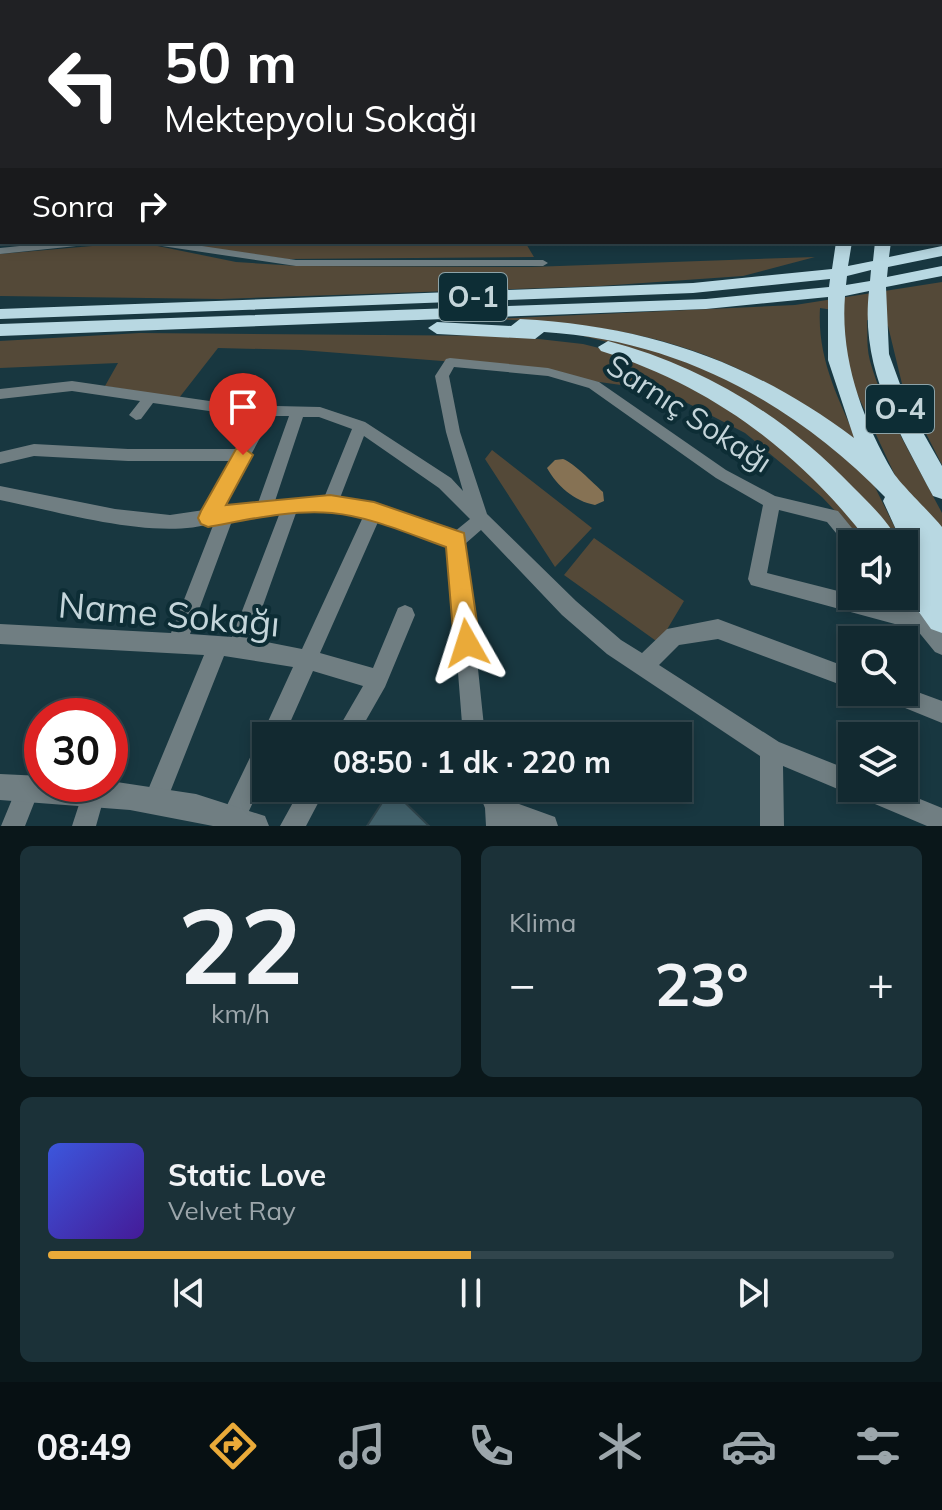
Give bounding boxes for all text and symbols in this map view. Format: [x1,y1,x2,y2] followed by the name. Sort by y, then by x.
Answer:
[164,27,297,97] text: 50 m
[32,32,136,136] icon: left
[164,96,477,141] text: Mektepyolu Sokağı
[130,184,174,228] icon: right
[32,187,114,225] text: Sonra
[439,273,507,321] road number: O-1
[600,346,779,481] street label: Sarnıç Sokağı
[209,373,277,455] pin
[221,385,265,429] icon: arrive
[866,385,934,433] road number: O-4
[838,530,918,802] map controls
[838,530,918,610] button: sound
[56,581,282,646] street label: Name Sokağı
[425,601,509,685] position arrow
[838,626,918,706] button: search
[24,698,128,802] speed limit sign: 30
[838,722,918,802] button: layers
[333,743,611,781] text: 08:50 · 1 dk · 220 m
[178,879,303,1010] text: 22
[509,906,576,939] text: Klima
[654,946,749,1021] text: 23°
[509,956,535,1011] text: −
[868,956,894,1011] text: +
[211,997,270,1030] text: km/h
[168,1156,326,1194] text: Static Love
[168,1194,296,1227] text: Velvet Ray
[167,1271,211,1315] icon: previous
[449,1271,493,1315] icon: pause
[731,1271,775,1315] icon: next
[205,1418,261,1474] icon: directions
[334,1418,390,1474] icon: music
[463,1418,519,1474] icon: phone
[592,1418,648,1474] icon: climate
[721,1418,777,1474] icon: car
[850,1418,906,1474] icon: filters
[36,1424,132,1469] text: 08:49

